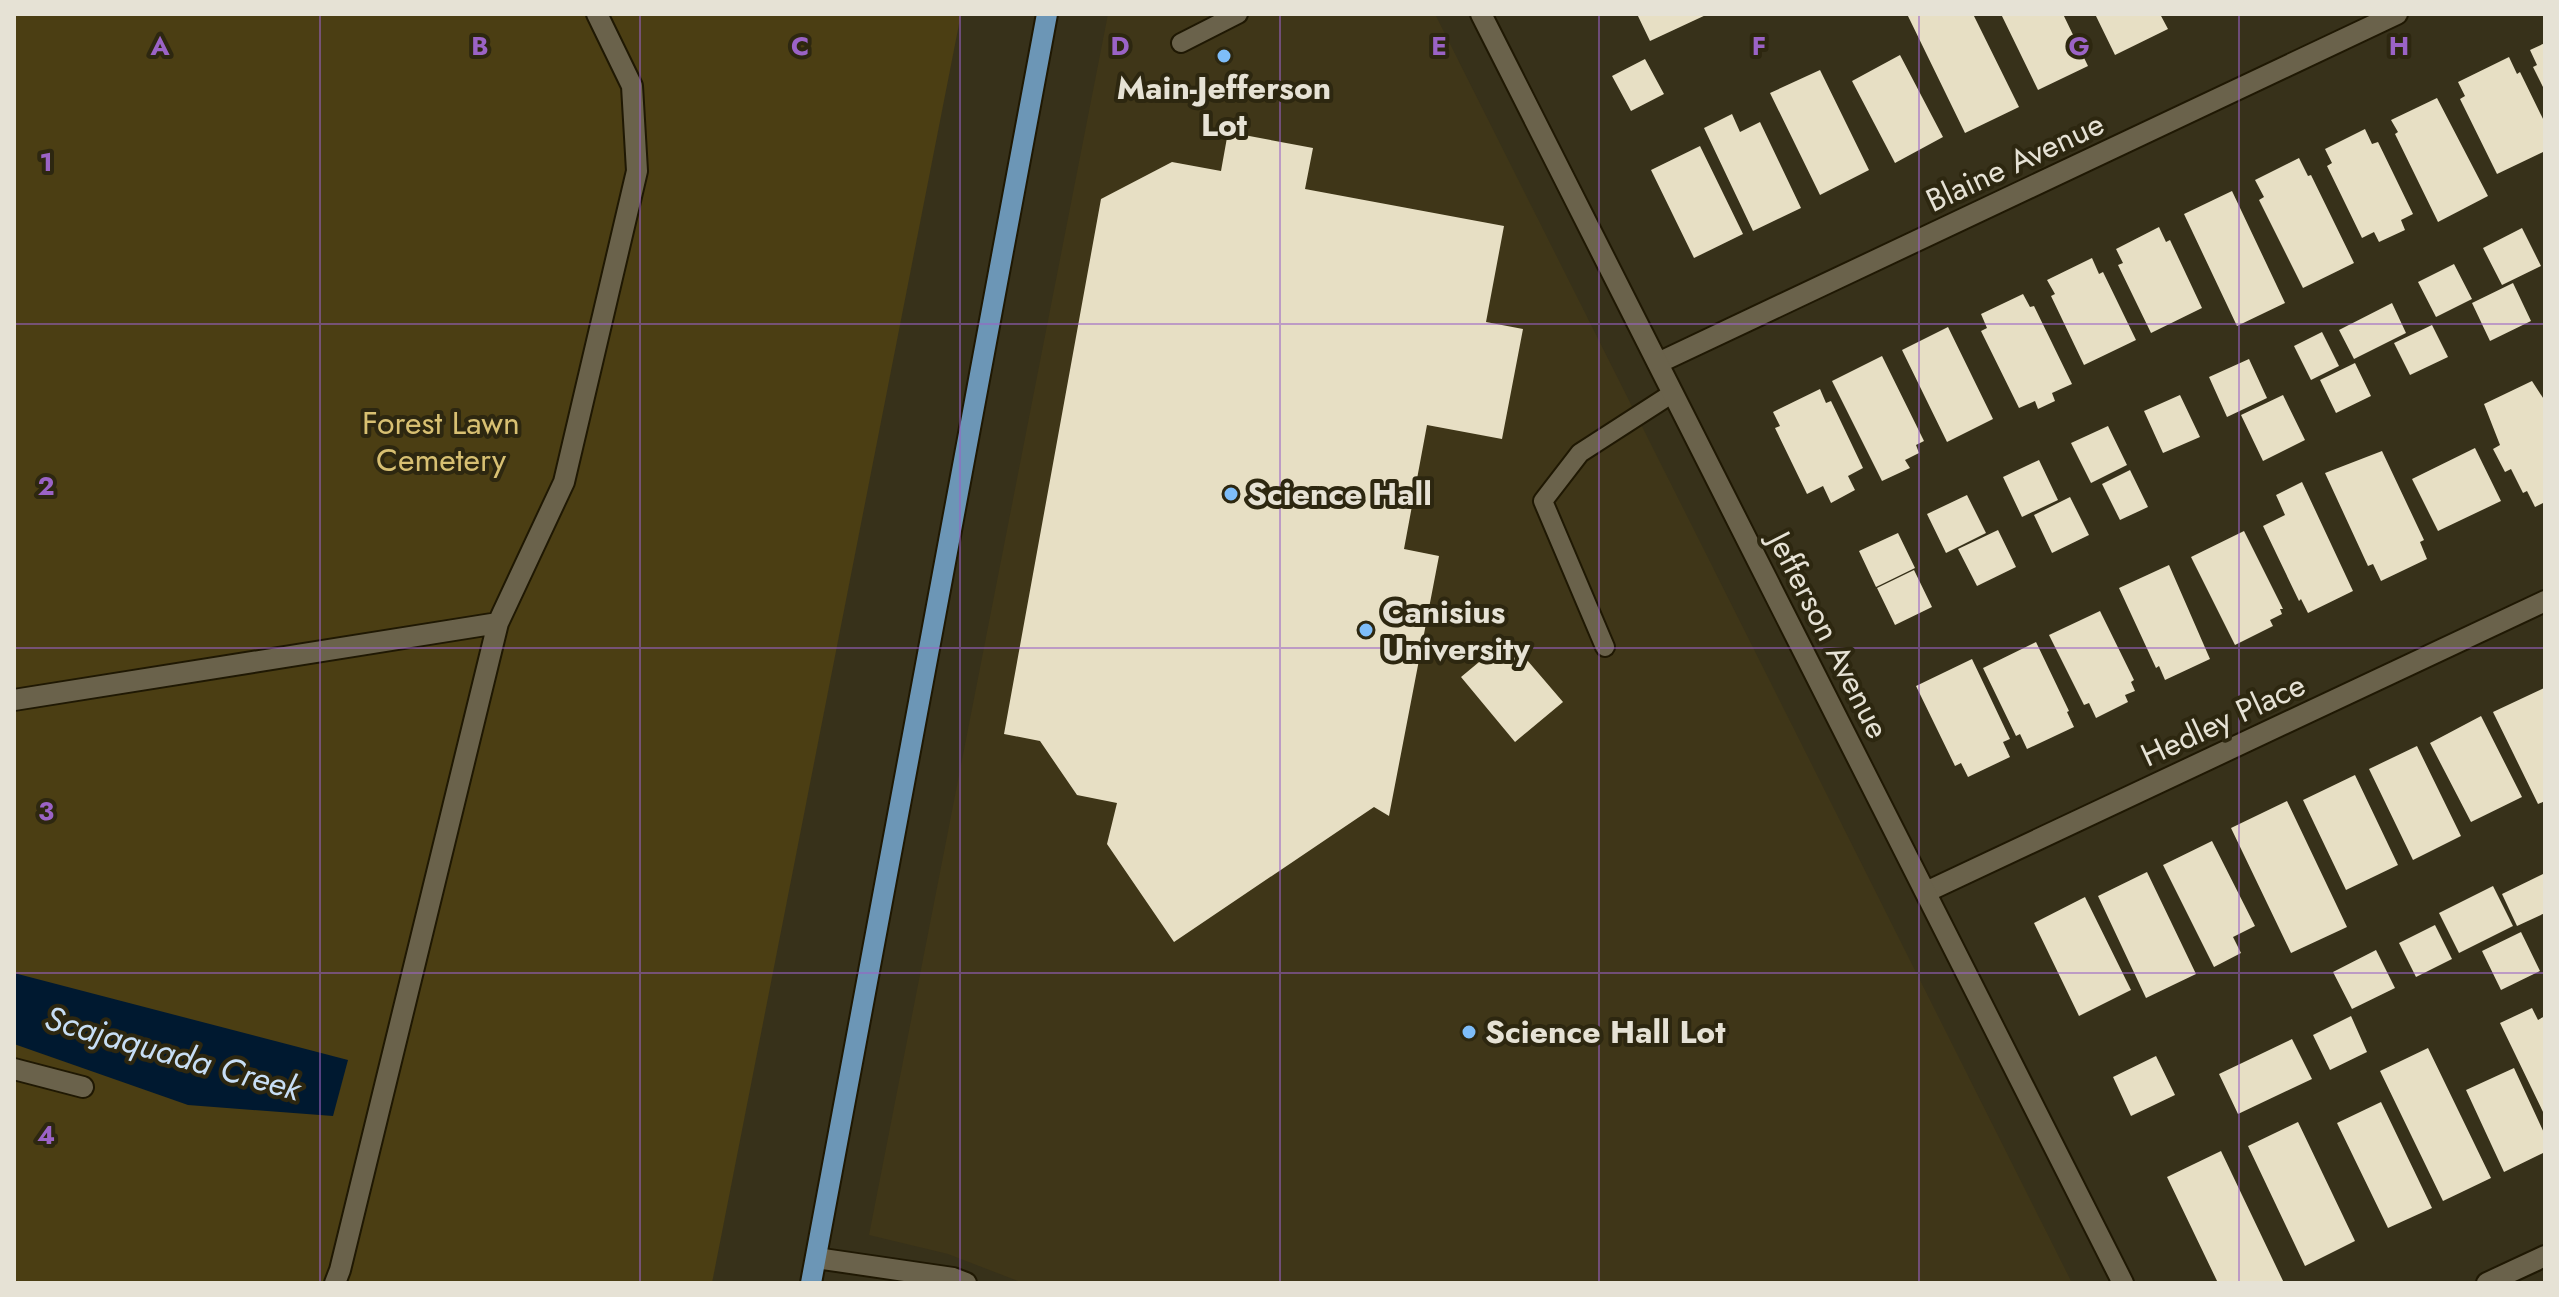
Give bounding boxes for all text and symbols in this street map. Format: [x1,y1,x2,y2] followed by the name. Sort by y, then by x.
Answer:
[149,27,170,65] text: A
[471,27,489,65] text: B
[791,27,809,65] text: C
[1110,27,1130,65] text: D
[1431,27,1447,65] text: E
[1752,27,1766,65] text: F
[2068,27,2090,65] text: G
[2389,27,2409,65] text: H
[1215,47,1233,65] marker: Main-Jefferson Lot
[1117,65,1331,148] place label: Main-Jefferson Lot
[1919,101,2111,223] street label: Blaine Avenue
[39,143,53,181] text: 1
[362,400,520,483] park label: Forest Lawn Cemetery
[37,467,55,505] text: 2
[1247,471,1432,517] place label: Science Hall
[1222,485,1240,503] marker: Science Hall
[1755,520,1901,746] street label: Jefferson Avenue
[1382,589,1530,672] place label: Canisius University
[1357,621,1375,639] marker: Canisius University
[2133,662,2313,778] street label: Hedley Place
[38,792,54,830] text: 3
[39,993,308,1114] water label: Scajaquada Creek
[1485,1009,1726,1055] place label: Science Hall Lot
[1460,1023,1478,1041] marker: Science Hall Lot
[37,1116,55,1154] text: 4

